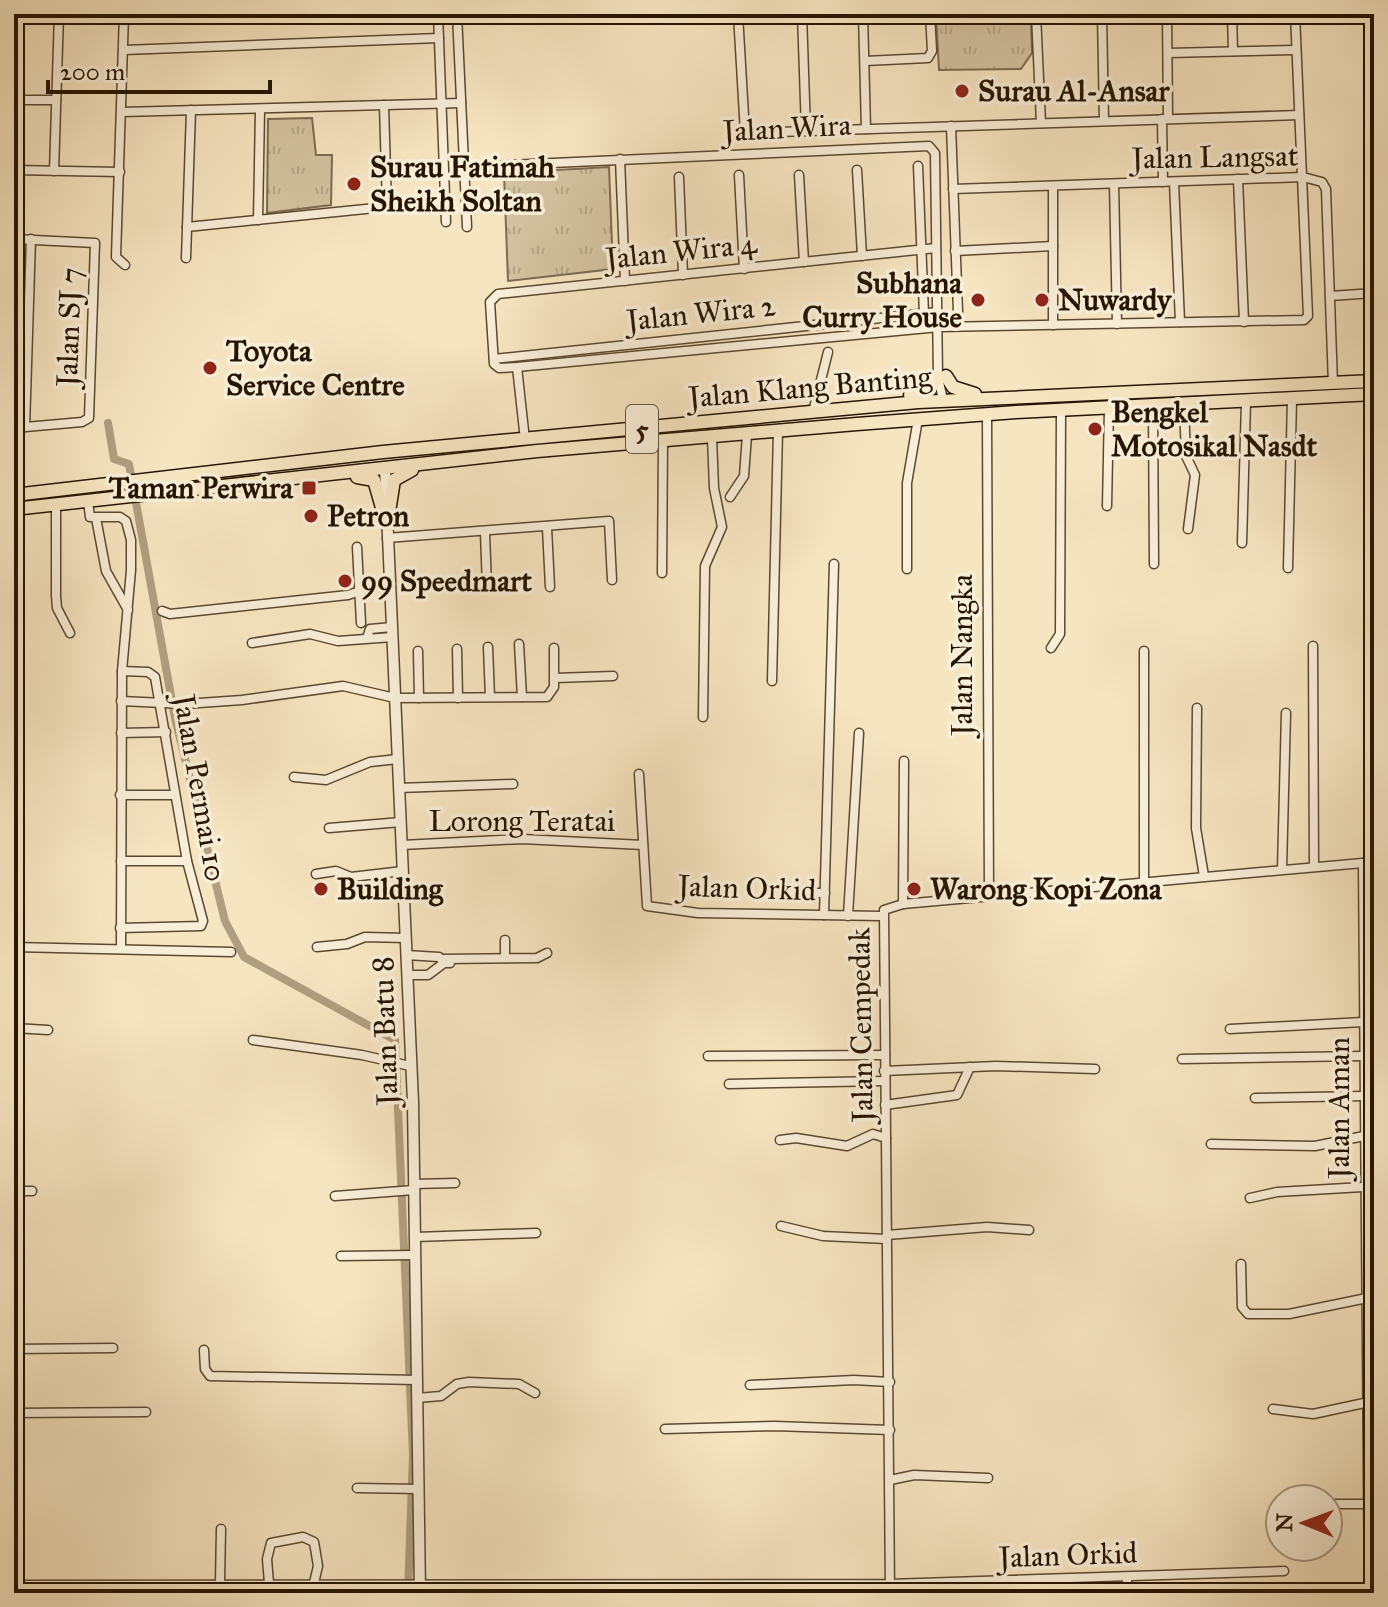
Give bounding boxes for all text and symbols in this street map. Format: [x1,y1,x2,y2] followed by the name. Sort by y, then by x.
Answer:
[48,44,270,94] scale bar
[60,57,125,87] text: 200 m
[978,73,1170,109] place label: Surau Al-Ansar
[953,82,971,100] marker: Surau Al-Ansar
[719,107,852,149] street label: Jalan Wira
[1128,138,1299,177] street label: Jalan Langsat
[370,149,555,219] place label: Surau Fatimah Sheikh Soltan
[345,175,363,193] marker: Surau Fatimah Sheikh Soltan
[601,225,759,277] street label: Jalan Wira 4
[802,265,963,335] place label: Subhana Curry House
[49,267,89,390] street label: Jalan SJ 7
[1058,282,1172,318] place label: Nuwardy
[622,287,777,339] street label: Jalan Wira 2
[969,291,987,309] marker: Subhana Curry House
[1033,291,1051,309] marker: Nuwardy
[226,333,405,403] place label: Toyota Service Centre
[684,358,934,416] street label: Jalan Klang Banting
[201,359,219,377] marker: Toyota Service Centre
[1111,394,1318,464] place label: Bengkel Motosikal Nasdt
[626,405,658,453] road number: 5
[1086,420,1104,438] marker: Bengkel Motosikal Nasdt
[109,470,294,506] place label: Taman Perwira
[300,479,318,497] marker: Taman Perwira
[327,498,410,534] place label: Petron
[302,507,320,525] marker: Petron
[361,563,532,600] place label: 99 Speedmart
[336,572,354,590] marker: 99 Speedmart
[944,574,980,739] street label: Jalan Nangka
[165,689,234,884] street label: Jalan Permai 10
[429,803,615,839] street label: Lorong Teratai
[674,867,817,908] street label: Jalan Orkid
[337,871,444,907] place label: Building
[930,871,1163,907] place label: Warong Kopi Zona
[312,880,330,898] marker: Building
[905,880,923,898] marker: Warong Kopi Zona
[841,927,881,1126] street label: Jalan Cempedak
[364,956,406,1109] street label: Jalan Batu 8
[1321,1037,1357,1182] street label: Jalan Aman
[1264,1483,1344,1563] north arrow
[1271,1513,1298,1532] text: N
[995,1535,1138,1576] street label: Jalan Orkid

